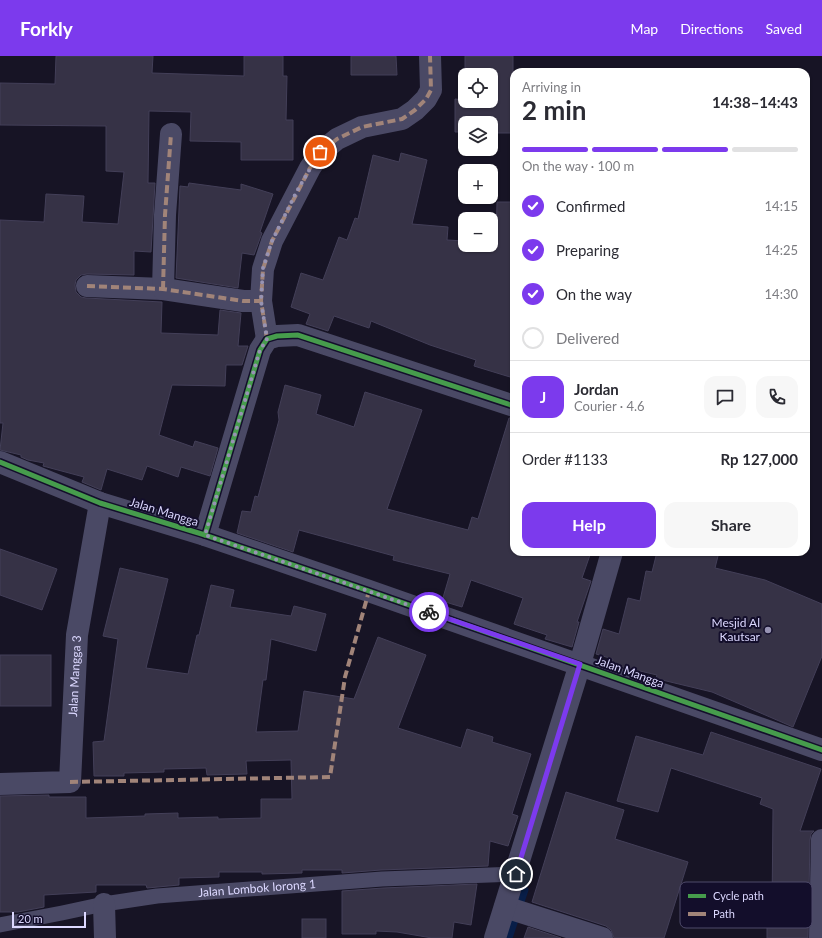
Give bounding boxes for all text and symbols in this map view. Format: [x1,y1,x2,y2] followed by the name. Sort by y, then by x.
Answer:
[20,17,73,40] text: Forkly
[631,20,658,37] text: Map
[680,20,743,37] text: Directions
[765,20,802,37] text: Saved
[458,68,498,252] map controls
[458,68,498,108] button: locate
[522,79,581,95] text: Arriving in
[712,93,798,111] text: 14:38–14:43
[522,94,586,126] text: 2 min
[458,116,498,156] button: layers
[303,135,337,169] pin
[309,141,331,163] icon: bag
[522,158,634,174] text: On the way · 100 m
[458,164,498,204] button: +
[522,195,544,217] icon: check
[556,197,625,215] text: Confirmed
[765,198,798,214] text: 14:15
[458,212,498,252] button: −
[522,239,544,261] icon: check
[556,241,619,259] text: Preparing
[765,242,798,258] text: 14:25
[522,283,544,305] icon: check
[556,285,632,303] text: On the way
[765,286,798,302] text: 14:30
[556,329,619,347] text: Delivered
[704,376,746,418] button: chat
[756,376,798,418] button: phone
[574,380,619,398] text: Jordan
[540,388,546,406] text: J
[574,398,645,414] text: Courier · 4.6
[522,450,608,468] text: Order #1133
[721,450,798,468] text: Rp 127,000
[128,494,201,529] street label: Jalan Mangga
[522,502,656,548] button: Help
[664,502,798,548] button: Share
[409,592,449,632] courier
[418,601,440,623] icon: bike
[711,615,761,644] place label: Mesjid Al Kautsar
[763,625,773,635] marker: Mesjid Al Kautsar
[65,635,84,717] street label: Jalan Mangga 3
[594,652,666,691] street label: Jalan Mangga
[499,857,533,891] pin
[505,863,527,885] icon: home
[197,876,316,900] street label: Jalan Lombok lorong 1
[680,882,812,928] legend
[713,889,764,902] text: Cycle path
[713,907,735,920] text: Path
[12,910,86,929] scale bar
[18,912,43,925] text: 20 m

